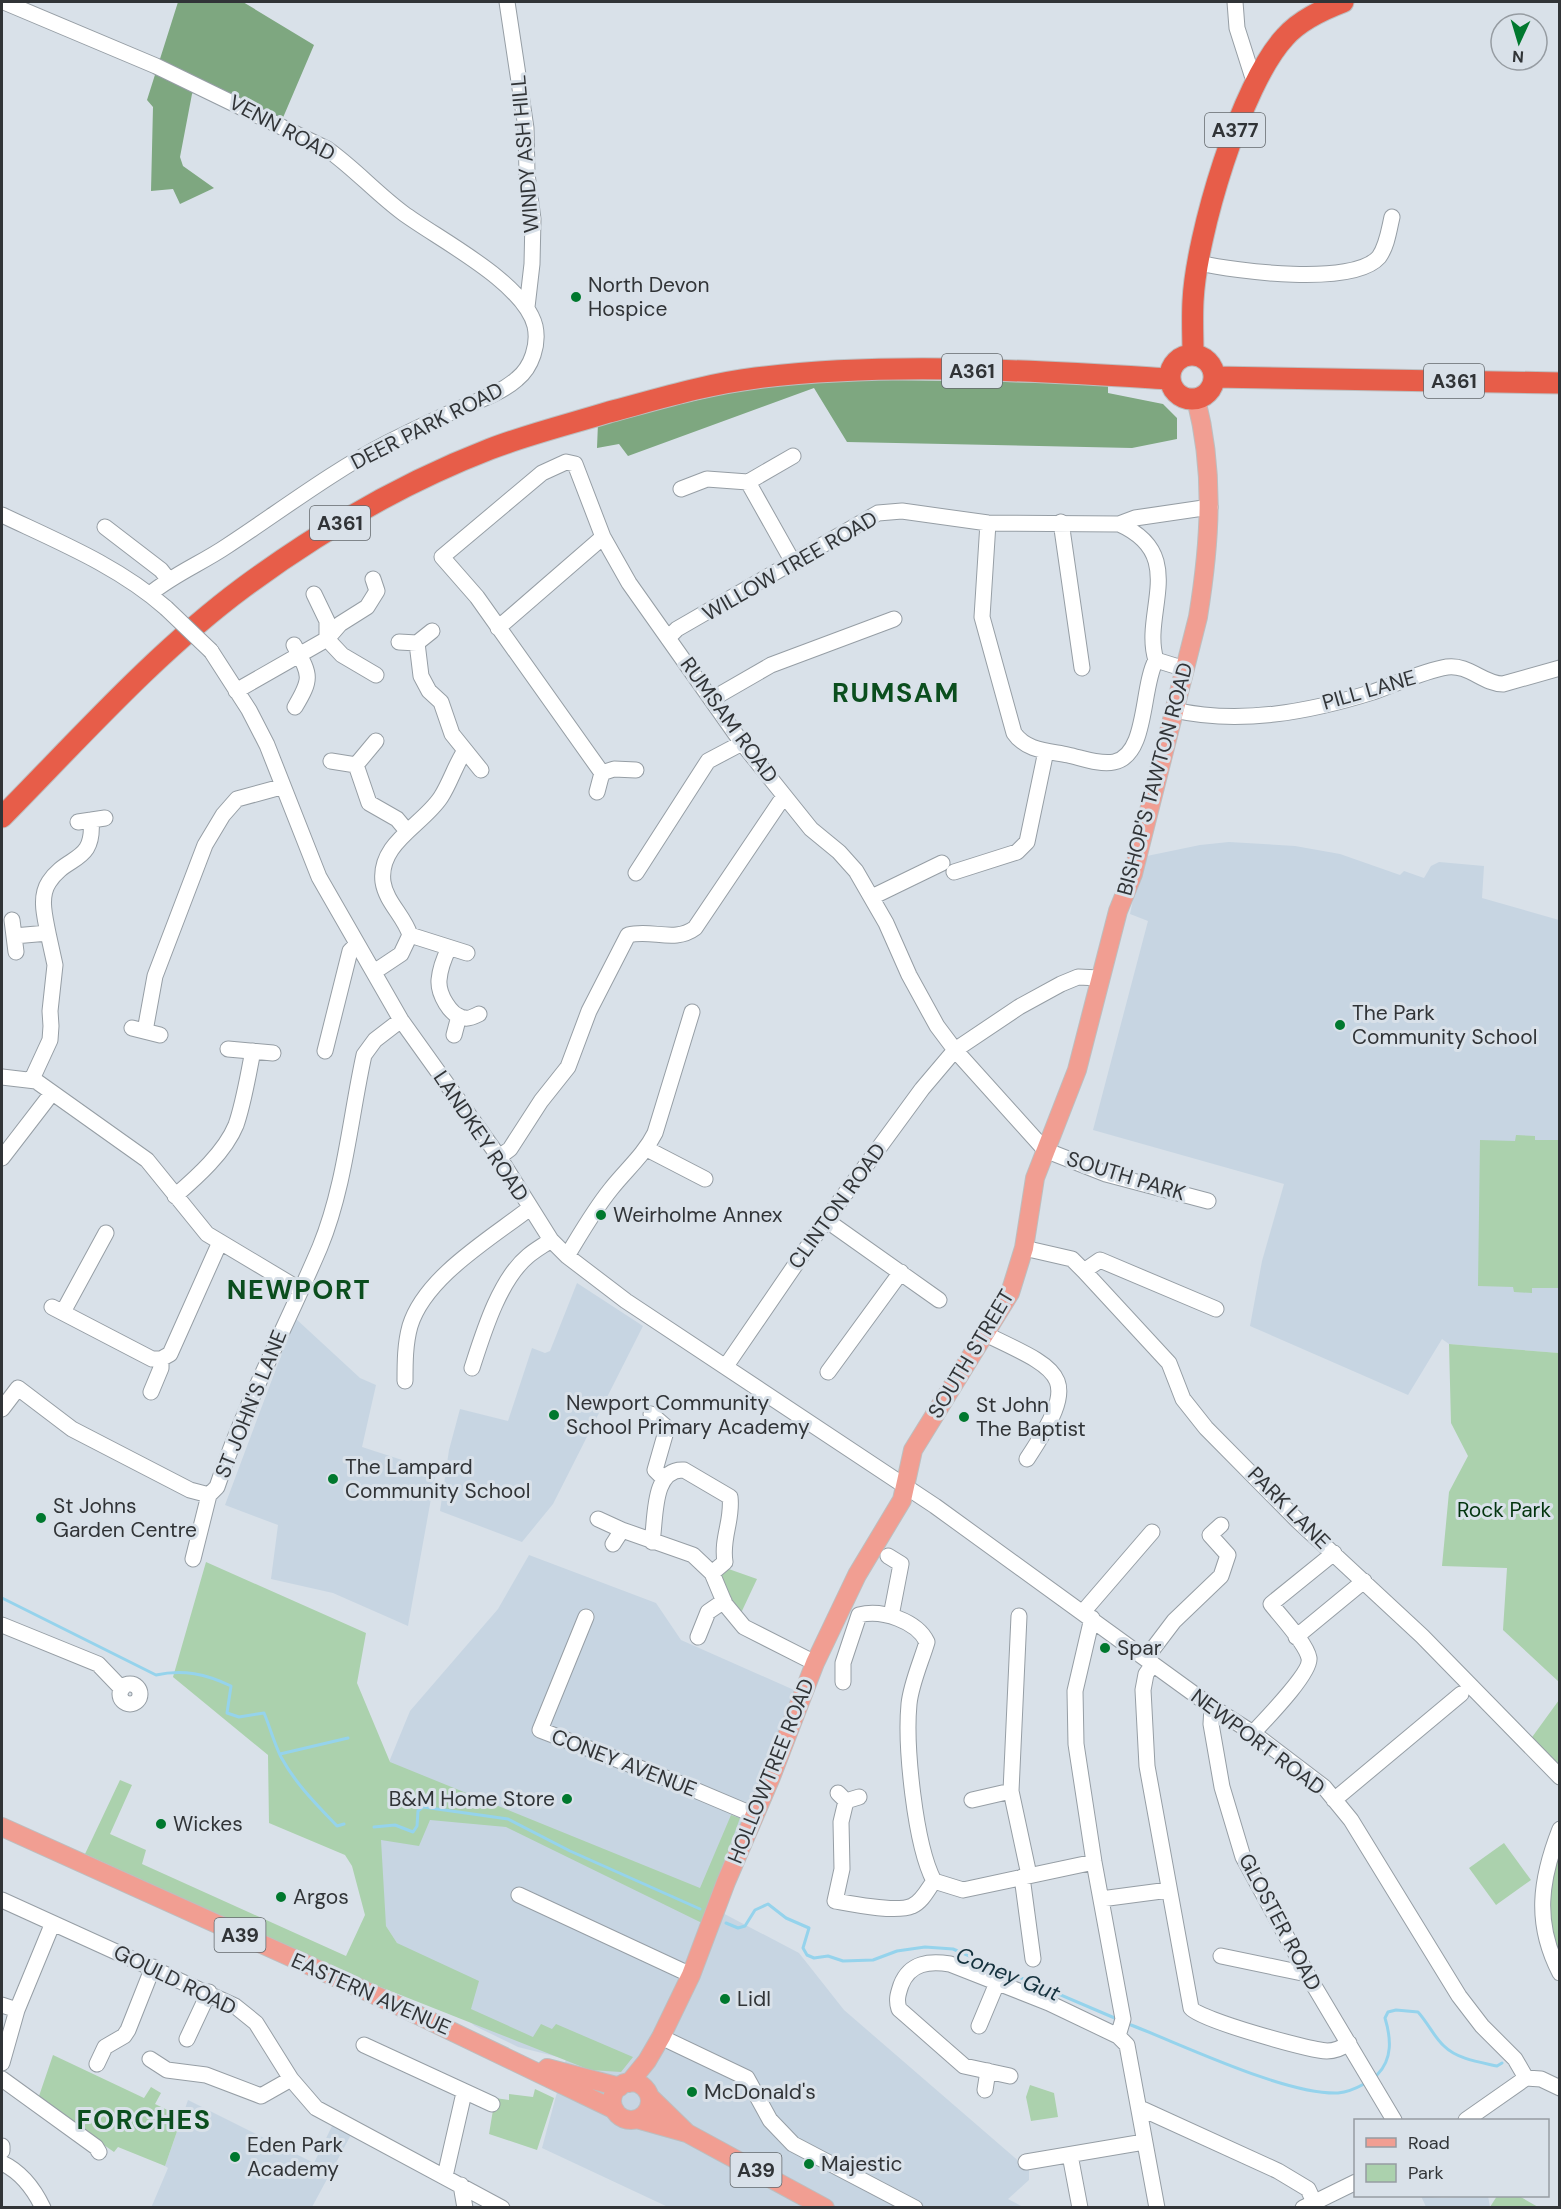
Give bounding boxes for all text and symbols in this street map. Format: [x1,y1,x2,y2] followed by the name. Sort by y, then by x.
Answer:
[1489,12,1549,72] north arrow
[1511,46,1525,67] text: N
[504,74,546,234] street label: WINDY ASH HILL
[224,88,340,168] street label: VENN ROAD
[1205,113,1265,147] road number: A377
[588,271,710,323] place label: North Devon Hospice
[569,290,583,304] marker: North Devon Hospice
[942,354,1002,388] road number: A361
[1424,364,1484,398] road number: A361
[346,376,508,476] street label: DEER PARK ROAD
[698,505,882,627] street label: WILLOW TREE ROAD
[310,506,370,540] road number: A361
[674,651,784,789] street label: RUMSAM ROAD
[1110,659,1200,899] street label: BISHOP'S TAWTON ROAD
[1319,663,1419,717] street label: PILL LANE
[832,675,960,710] district label: RUMSAM
[1352,999,1537,1051] place label: The Park Community School
[1333,1018,1347,1032] marker: The Park Community School
[427,1065,535,1207] street label: LANDKEY ROAD
[782,1137,892,1275] street label: CLINTON ROAD
[1063,1145,1189,1207] street label: SOUTH PARK
[613,1201,782,1229] place label: Weirholme Annex
[594,1208,608,1222] marker: Weirholme Annex
[227,1272,371,1307] district label: NEWPORT
[922,1284,1021,1424] street label: SOUTH STREET
[209,1326,293,1482] street label: ST JOHN'S LANE
[566,1389,810,1441] place label: Newport Community School Primary Academy
[976,1391,1086,1443] place label: St John The Baptist
[547,1408,561,1422] marker: Newport Community School Primary Academy
[957,1410,971,1424] marker: St John The Baptist
[345,1453,530,1505] place label: The Lampard Community School
[1242,1461,1336,1555] street label: PARK LANE
[326,1472,340,1486] marker: The Lampard Community School
[53,1492,197,1544] place label: St Johns Garden Centre
[1457,1496,1551,1524] park label: Rock Park
[34,1511,48,1525] marker: St Johns Garden Centre
[1117,1634,1162,1662] place label: Spar
[1098,1641,1112,1655] marker: Spar
[721,1674,821,1868] street label: HOLLOWTREE ROAD
[1185,1682,1331,1802] street label: NEWPORT ROAD
[547,1722,701,1804] street label: CONEY AVENUE
[389,1785,555,1813] place label: B&M Home Store
[560,1792,574,1806] marker: B&M Home Store
[173,1810,243,1838] place label: Wickes
[154,1817,168,1831] marker: Wickes
[1232,1849,1328,1995] street label: GLOSTER ROAD
[293,1883,349,1911] place label: Argos
[274,1890,288,1904] marker: Argos
[214,1918,266,1952] road number: A39
[109,1938,241,2022] street label: GOULD ROAD
[952,1940,1065,2008] water label: Coney Gut
[287,1946,455,2042] street label: EASTERN AVENUE
[737,1985,771,2013] place label: Lidl
[718,1992,732,2006] marker: Lidl
[704,2078,816,2106] place label: McDonald's
[685,2085,699,2099] marker: McDonald's
[77,2102,211,2137] district label: FORCHES
[1354,2119,1549,2197] legend
[247,2131,343,2183] place label: Eden Park Academy
[1408,2131,1450,2155] text: Road
[228,2150,242,2164] marker: Eden Park Academy
[821,2150,902,2178] place label: Majestic
[730,2153,782,2187] road number: A39
[802,2157,816,2171] marker: Majestic
[1408,2161,1444,2185] text: Park

